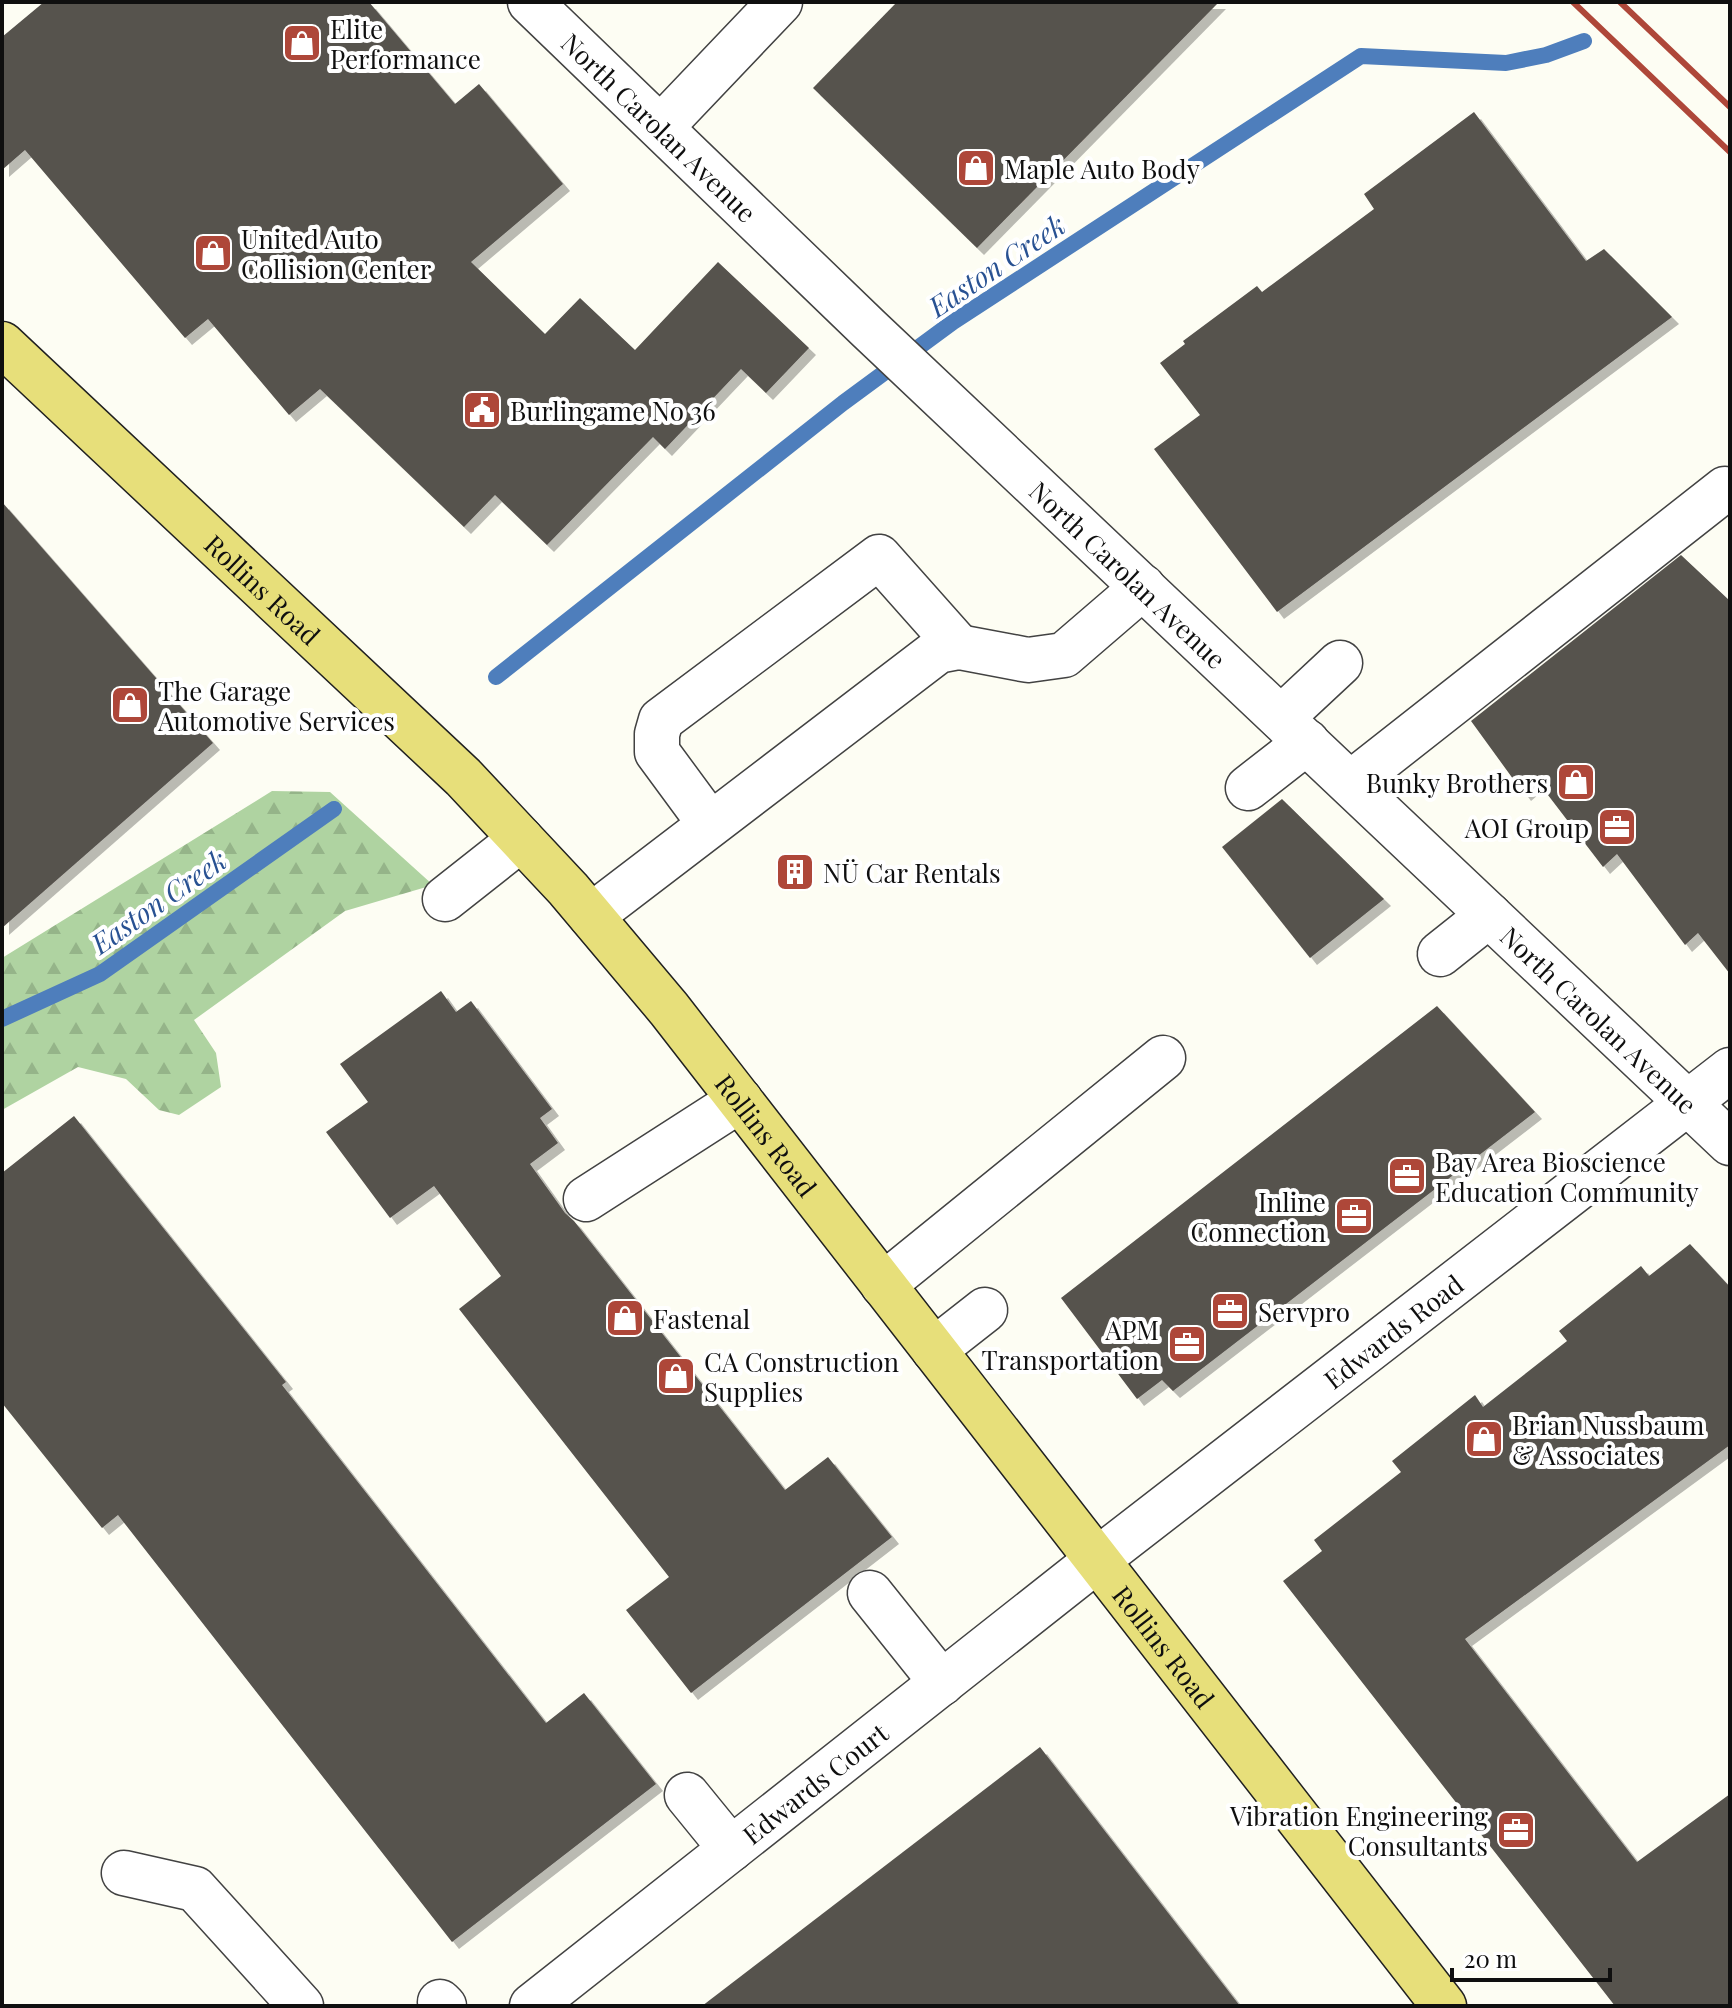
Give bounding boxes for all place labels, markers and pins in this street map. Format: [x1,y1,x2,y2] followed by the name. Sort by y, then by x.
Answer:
[330,11,481,76] place label: Elite Performance
[281,22,323,64] shop icon: Elite Performance
[955,147,997,189] shop icon: Maple Auto Body
[1004,151,1200,186] place label: Maple Auto Body
[241,221,432,286] place label: United Auto Collision Center
[192,232,234,274] shop icon: United Auto Collision Center
[461,389,503,431] public building icon: Burlingame No 36
[510,393,716,428] place label: Burlingame No 36
[157,673,395,738] place label: The Garage Automotive Services
[109,684,151,726] shop icon: The Garage Automotive Services
[1555,761,1597,803] shop icon: Bunky Brothers
[1366,765,1548,800] place label: Bunky Brothers
[1596,806,1638,848] office icon: AOI Group
[1464,810,1589,845] place label: AOI Group
[774,851,816,893] building icon: NÜ Car Rentals
[823,855,1001,890] place label: NÜ Car Rentals
[1435,1144,1699,1209] place label: Bay Area Bioscience Education Community
[1386,1155,1428,1197] office icon: Bay Area Bioscience Education Community
[1190,1184,1326,1249] place label: Inline Connection
[1333,1195,1375,1237] office icon: Inline Connection
[1209,1290,1251,1332] office icon: Servpro
[1258,1294,1350,1329] place label: Servpro
[604,1297,646,1339] shop icon: Fastenal
[653,1301,750,1336] place label: Fastenal
[982,1312,1159,1377] place label: APM Transportation
[1166,1323,1208,1365] office icon: APM Transportation
[704,1344,900,1409] place label: CA Construction Supplies
[655,1355,697,1397] shop icon: CA Construction Supplies
[1512,1407,1704,1472] place label: Brian Nussbaum & Associates
[1463,1418,1505,1460] shop icon: Brian Nussbaum & Associates
[1229,1798,1488,1863] place label: Vibration Engineering Consultants
[1495,1809,1537,1851] office icon: Vibration Engineering Consultants

